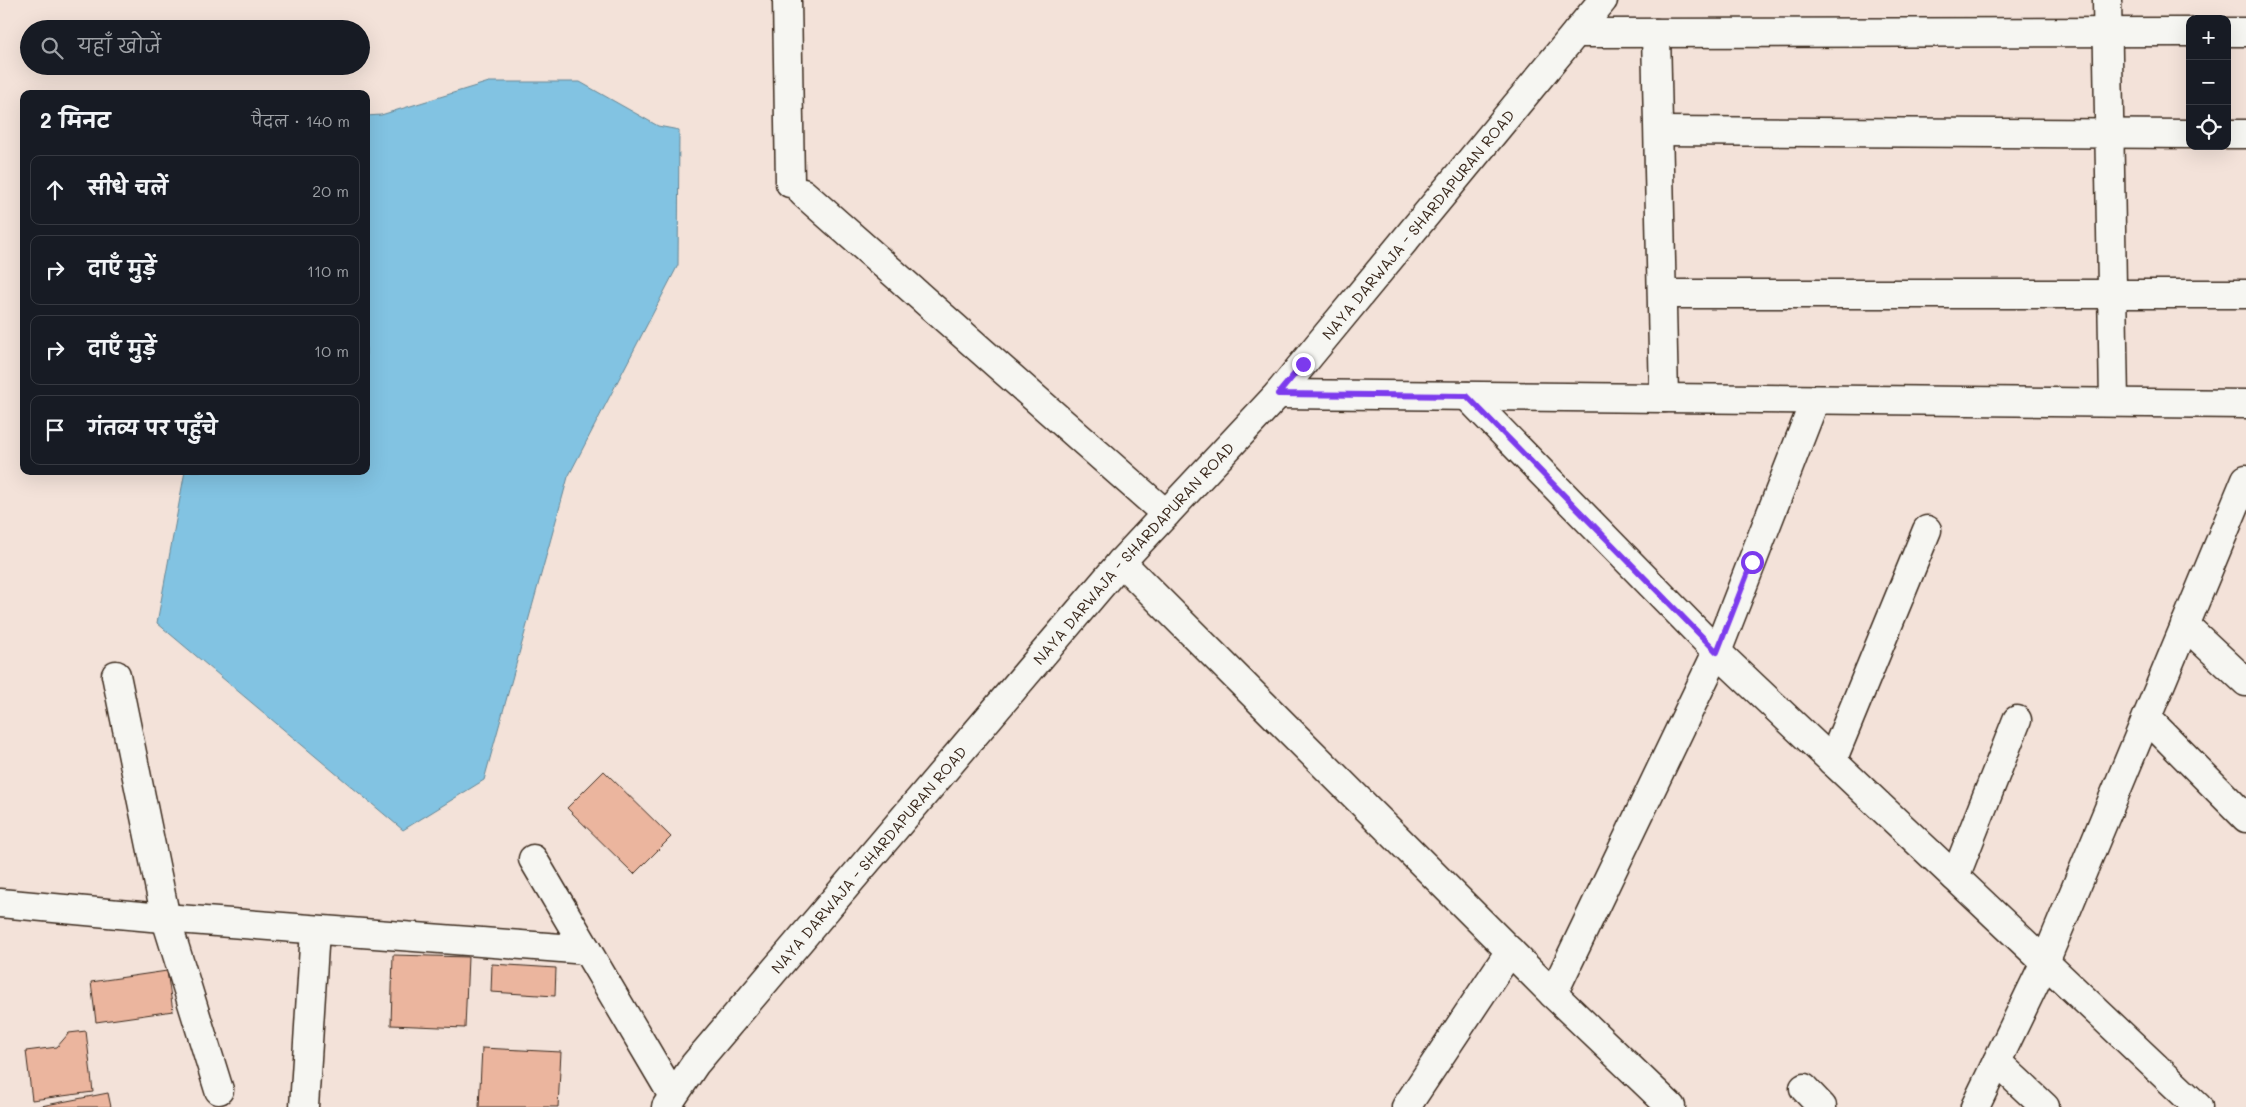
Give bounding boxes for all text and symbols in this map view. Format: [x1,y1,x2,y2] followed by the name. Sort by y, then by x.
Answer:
[2186,15,2231,150] map controls
[2186,15,2231,60] button: +
[20,20,370,75] search box
[78,33,161,58] text: यहाँ खोजें
[38,34,66,62] icon: search
[2186,60,2231,105] button: −
[1317,105,1519,344] street label: NAYA DARWAJA - SHARDAPURAN ROAD
[2186,105,2231,150] button: locate
[40,106,110,133] text: 2 मिनट
[251,110,350,131] text: पैदल · 140 m
[88,175,168,200] text: सीधे चलें
[41,176,69,204] icon: ahead
[312,180,349,201] text: 20 m
[88,255,156,280] text: दाएँ मुड़ें
[41,256,69,284] icon: right
[307,260,349,281] text: 110 m
[88,335,156,360] text: दाएँ मुड़ें
[41,336,69,364] icon: right
[314,340,349,361] text: 10 m
[1292,353,1315,376] route end
[88,415,217,440] text: गंतव्य पर पहुँचे
[41,416,69,444] icon: arrive
[1028,438,1238,669] street label: NAYA DARWAJA - SHARDAPURAN ROAD
[1741,551,1764,574] route start
[766,742,971,977] street label: NAYA DARWAJA - SHARDAPURAN ROAD

